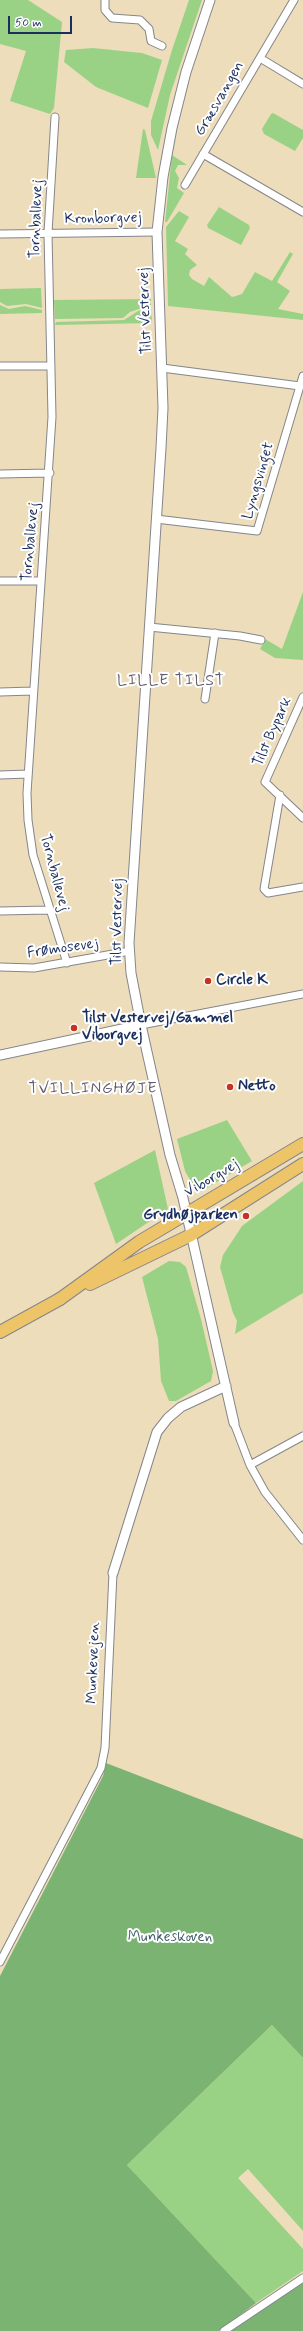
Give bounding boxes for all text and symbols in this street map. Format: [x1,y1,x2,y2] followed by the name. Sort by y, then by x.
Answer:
[10,8,74,34] scale bar
[15,15,42,31] text: 50 m
[191,58,249,140] street label: Græsvangen
[27,179,47,259] street label: Tornballevej
[64,209,142,229] street label: Kronborgvej
[135,267,157,355] street label: Tilst Vestervej
[239,440,279,522] street label: Lyngsvinget
[19,502,43,582] street label: Tornballevej
[117,672,225,692] district label: LILLE TILST
[250,694,296,770] street label: Tilst Bypark
[35,832,73,914] street label: Tornballevej
[108,878,128,966] street label: Tilst Vestervej
[26,935,100,963] street label: Frømosevej
[216,972,268,990] place label: Circle K
[203,976,213,986] marker: Circle K
[82,1010,233,1045] place label: Tilst Vestervej/Gammel Viborgvej
[69,1023,79,1033] marker: Tilst Vestervej/Gammel Viborgvej
[238,1078,276,1096] place label: Netto
[28,1080,158,1100] district label: TVILLINGHØJE
[225,1082,235,1092] marker: Netto
[181,1156,243,1202] street label: Viborgvej
[143,1207,238,1225] place label: Grydhøjparken
[241,1211,251,1221] marker: Grydhøjparken
[84,1622,104,1704] street label: Munkevejen
[128,1929,212,1947] park label: Munkeskoven

